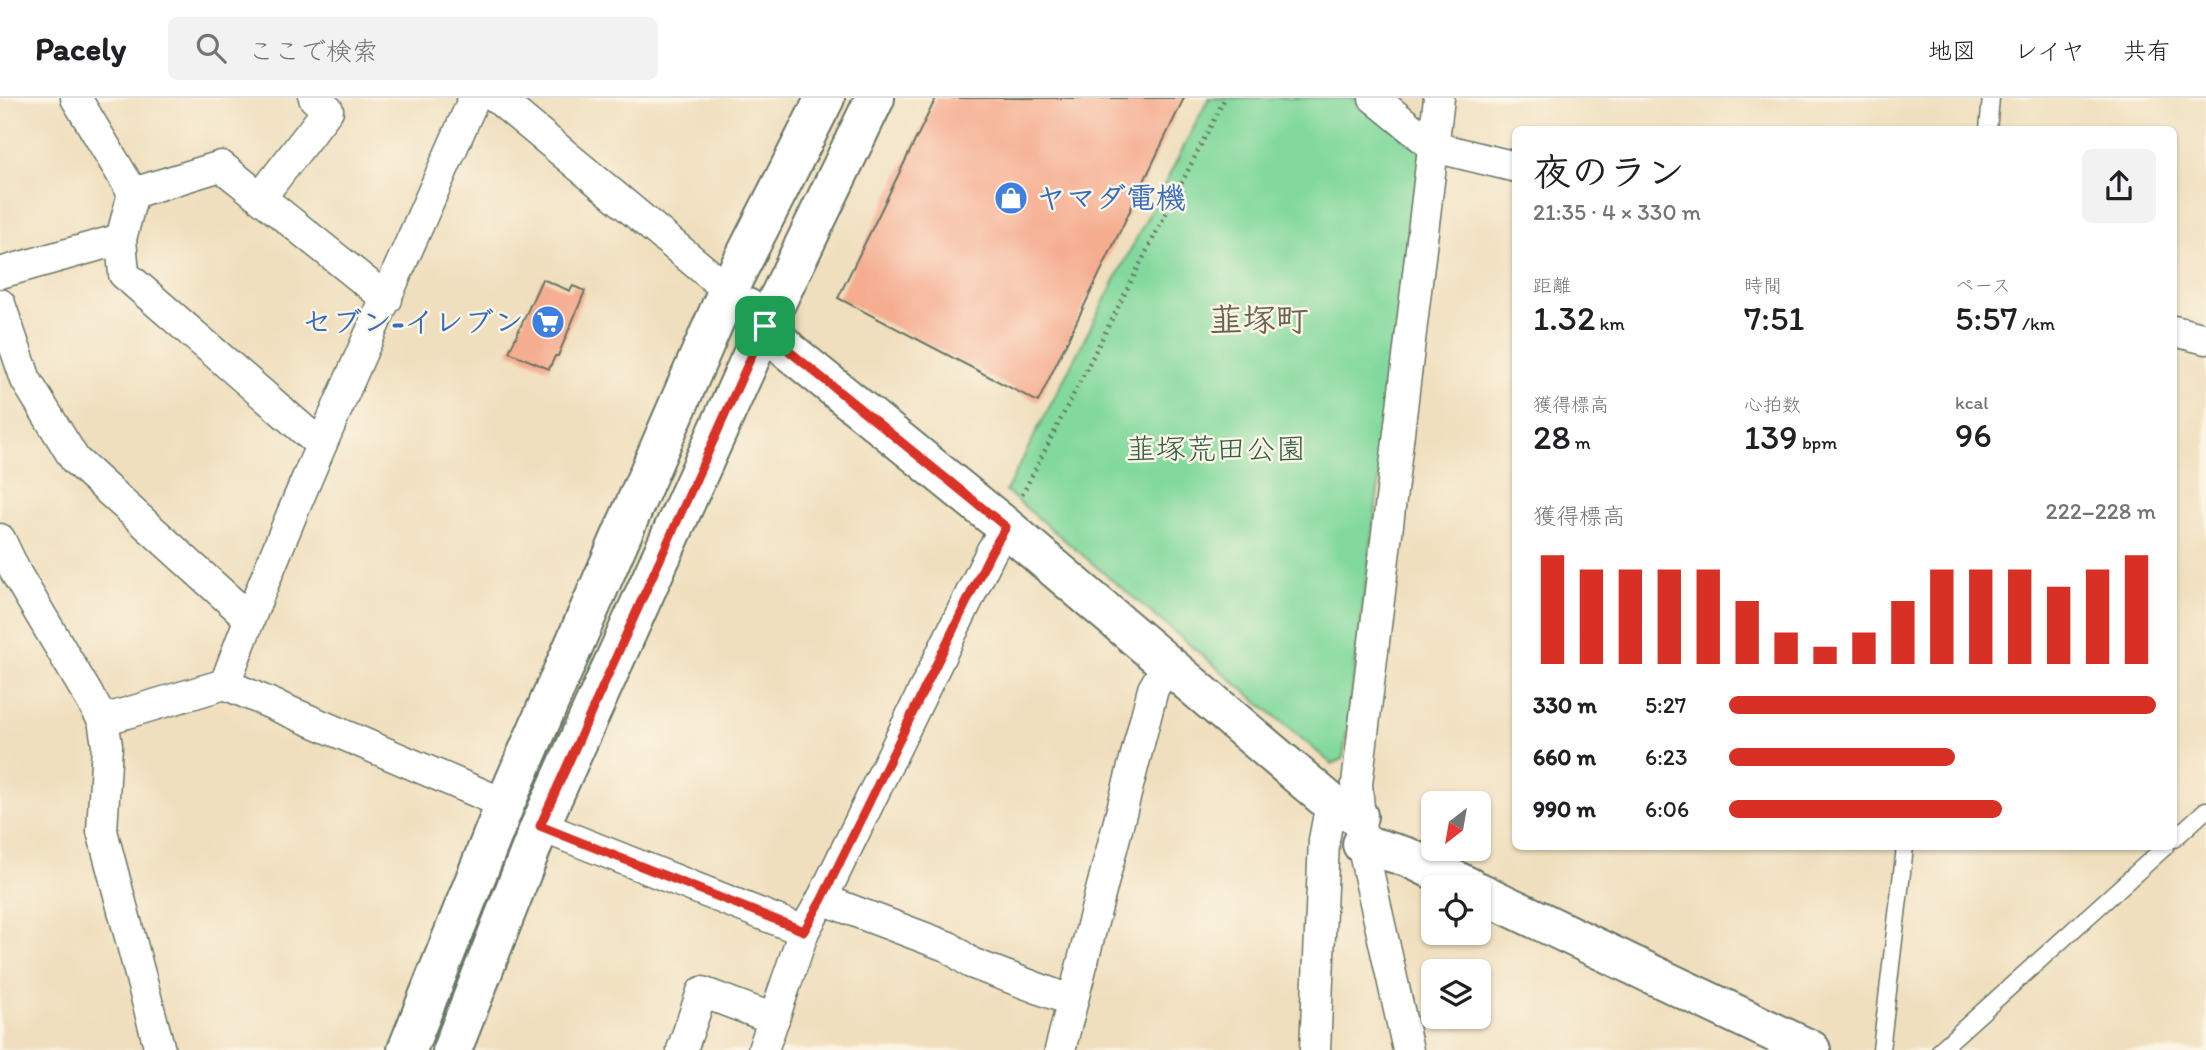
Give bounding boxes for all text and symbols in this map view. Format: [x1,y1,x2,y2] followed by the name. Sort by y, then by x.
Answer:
[168,17,658,80] search box
[35,29,126,68] text: Pacely
[192,29,230,67] icon: search
[248,35,378,67] text: ここで検索
[1928,36,1976,65] text: 地図
[2014,36,2085,65] text: レイヤ
[2123,36,2171,65] text: 共有
[1533,149,1685,195] text: 夜のラン
[2082,149,2156,223] button: share
[992,179,1030,217] shop icon: ヤマダ電機
[1036,179,1186,216] place label: ヤマダ電機
[1533,198,1701,226] text: 21:35 · 4 × 330 m
[1533,274,1571,297] text: 距離
[1744,274,1782,297] text: 時間
[1955,274,2011,297] text: ペース
[735,296,795,356] pin
[1533,297,1595,339] text: 1.32
[1744,297,1805,339] text: 7:51
[1955,297,2018,339] text: 5:57
[1210,300,1309,339] district label: 韮塚町
[302,303,524,340] place label: セブン-イレブン
[529,303,567,341] supermarket icon: セブン-イレブン
[746,307,784,345] icon: arrive
[1595,312,1625,335] text: km
[2018,312,2055,335] text: /km
[1955,391,1989,414] text: kcal
[1533,393,1609,416] text: 獲得標高
[1744,393,1801,416] text: 心拍数
[1955,414,1992,456] text: 96
[1533,416,1571,458] text: 28
[1744,416,1798,458] text: 139
[1126,430,1306,467] park label: 韮塚荒田公園
[1571,431,1591,454] text: m
[1798,431,1837,454] text: bpm
[2046,497,2156,525] text: 222–228 m
[1533,502,1625,530] text: 獲得標高
[1533,691,1597,719] text: 330 m
[1645,691,1686,719] text: 5:27
[1533,743,1596,771] text: 660 m
[1645,743,1687,771] text: 6:23
[1421,791,1491,861] north arrow
[1421,791,1491,1029] map controls
[1533,795,1596,823] text: 990 m
[1645,795,1689,823] text: 6:06
[1421,875,1491,945] button: locate
[1421,959,1491,1029] button: layers

